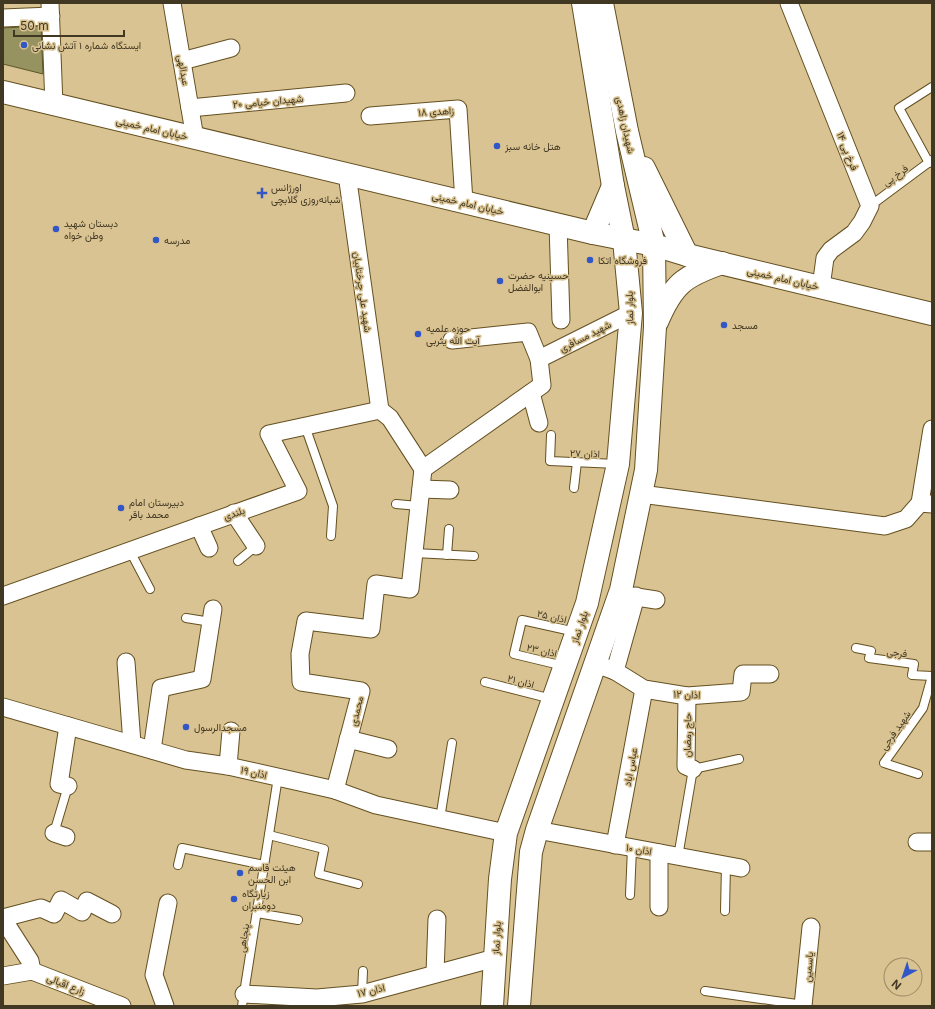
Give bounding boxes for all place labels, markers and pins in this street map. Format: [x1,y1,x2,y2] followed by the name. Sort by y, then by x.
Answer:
[32,39,141,52] place label: ایستگاه شماره ۱ آتش نشانی
[19,40,29,50] marker: ایستگاه شماره ۱ آتش نشانی
[504,140,561,153] place label: هتل خانه سبز
[492,141,502,151] marker: هتل خانه سبز
[271,181,341,207] place label: اورژانس شبانه‌روزی گلابچی
[256,187,268,199] marker: اورژانس شبانه‌روزی گلابچی
[64,217,118,242] place label: دبستان شهید وطن خواه
[51,224,61,234] marker: دبستان شهید وطن خواه
[164,234,190,247] place label: مدرسه
[151,235,161,245] marker: مدرسه
[598,254,648,267] place label: فروشگاه اتکا
[585,255,595,265] marker: فروشگاه اتکا
[508,269,569,294] place label: حسینیه حضرت ابوالفضل
[495,276,505,286] marker: حسینیه حضرت ابوالفضل
[732,319,758,332] place label: مسجد
[719,320,729,330] marker: مسجد
[426,322,480,347] place label: حوزه علمیه آیت الله یثربی
[413,329,423,339] marker: حوزه علمیه آیت الله یثربی
[128,496,184,521] place label: دبیرستان امام محمد باقر
[116,503,126,513] marker: دبیرستان امام محمد باقر
[194,721,247,734] place label: مسجدالرسول
[181,722,191,732] marker: مسجدالرسول
[248,861,296,886] place label: هیئت قاسم ابن الحسن
[235,868,245,878] marker: هیئت قاسم ابن الحسن
[242,887,276,912] place label: زیارتگاه دومنبران
[229,894,239,904] marker: زیارتگاه دومنبران

